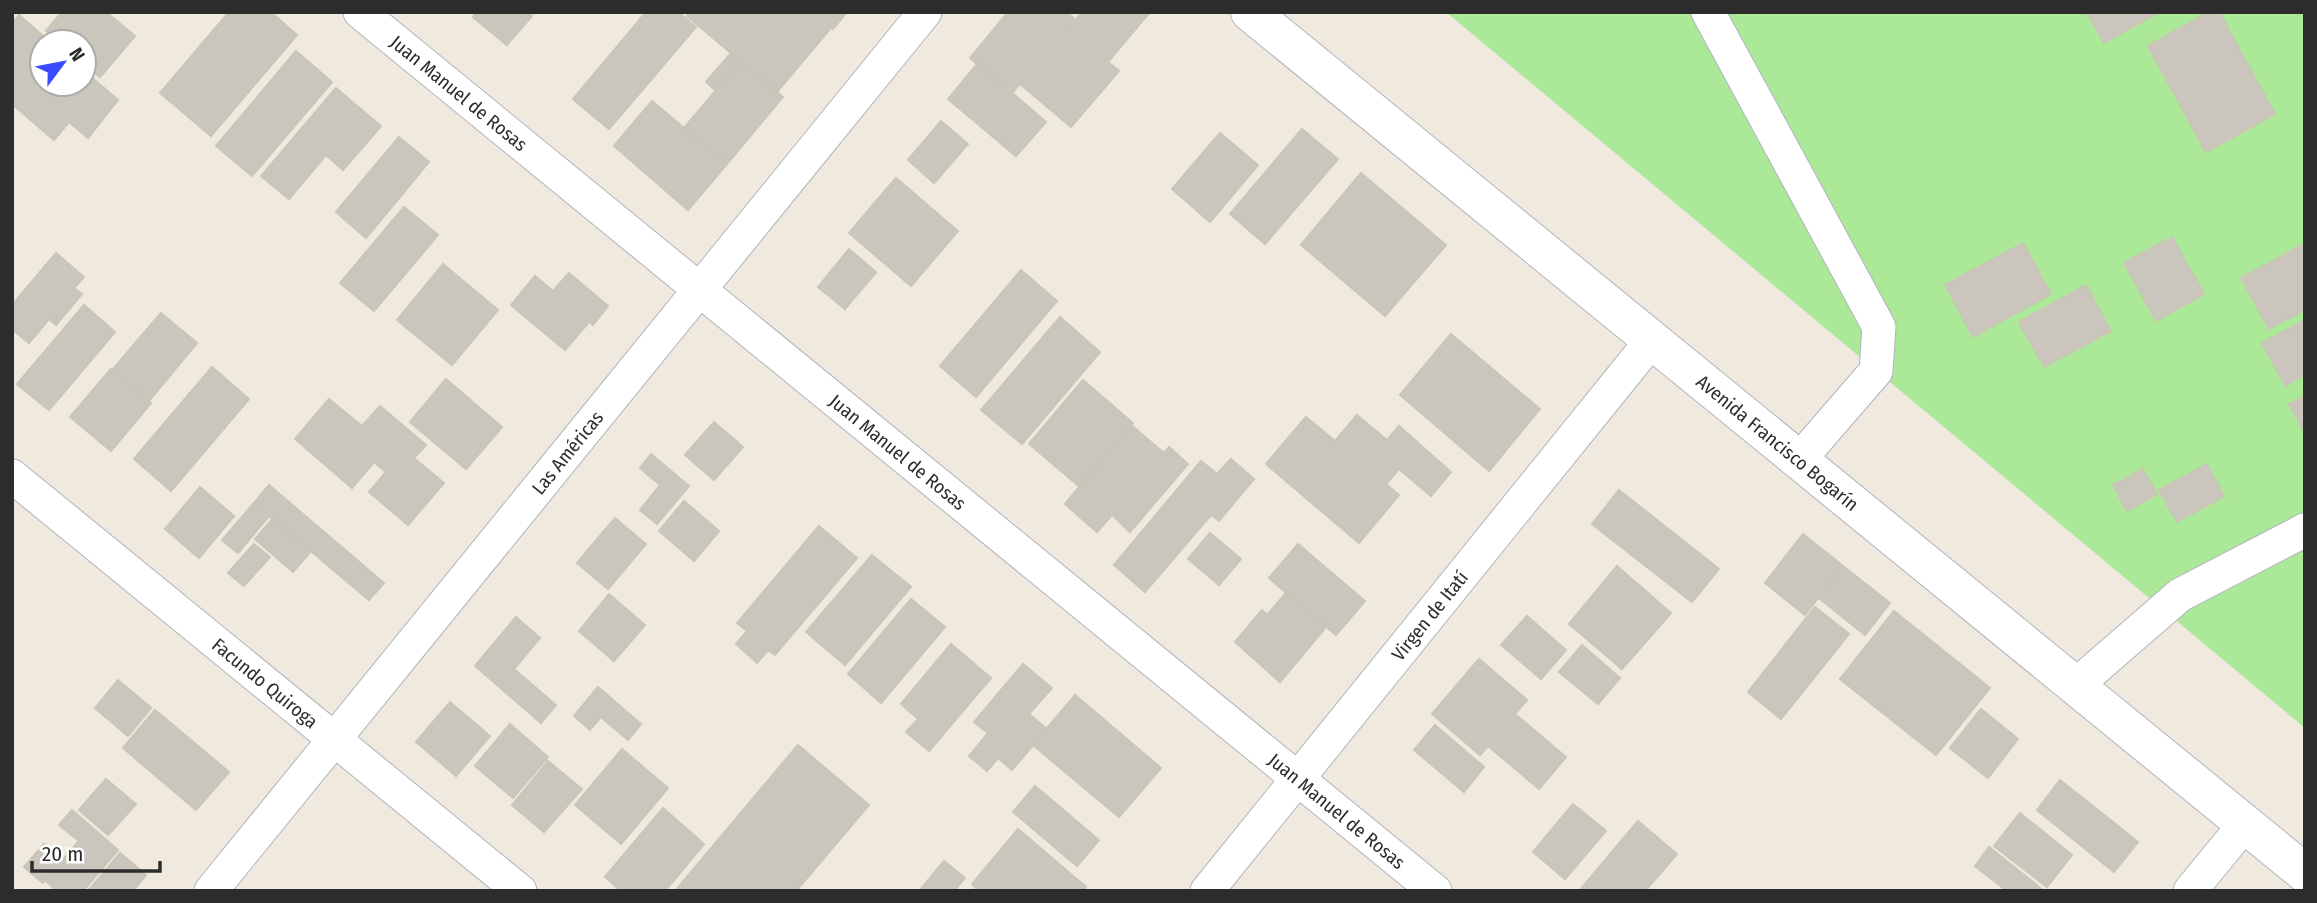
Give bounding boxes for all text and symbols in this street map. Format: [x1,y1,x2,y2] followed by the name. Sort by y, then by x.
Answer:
[28,28,98,98] north arrow
[386,31,532,156] street label: Juan Manuel de Rosas
[64,43,90,65] text: N
[1692,370,1863,516] street label: Avenida Francisco Bogarín
[825,390,971,515] street label: Juan Manuel de Rosas
[527,406,608,499] street label: Las Américas
[1387,566,1473,665] street label: Virgen de Itatí
[207,633,322,733] street label: Facundo Quiroga
[1264,749,1410,874] street label: Juan Manuel de Rosas
[32,830,159,874] scale bar
[42,841,83,867] text: 20 m

